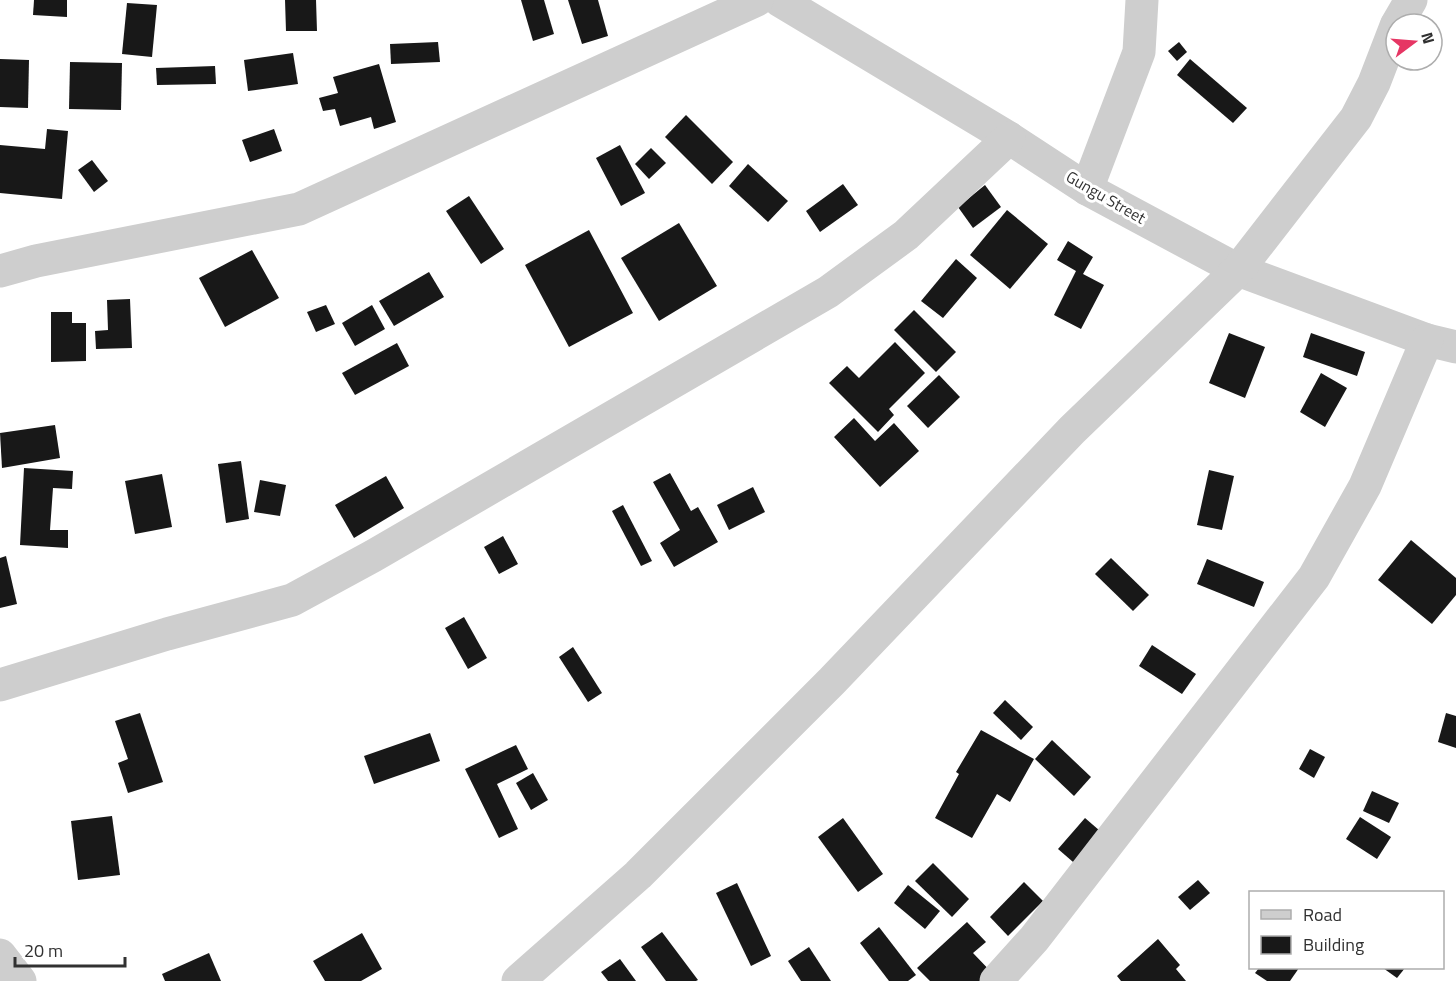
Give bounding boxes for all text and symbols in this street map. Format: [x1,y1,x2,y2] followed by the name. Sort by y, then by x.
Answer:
[1384,12,1444,72] north arrow
[1415,29,1441,47] text: N
[1062,164,1151,230] street label: Gungu Street
[1249,891,1444,969] legend
[1303,901,1342,928] text: Road
[15,930,124,968] scale bar
[1303,931,1364,958] text: Building
[24,937,63,964] text: 20 m

